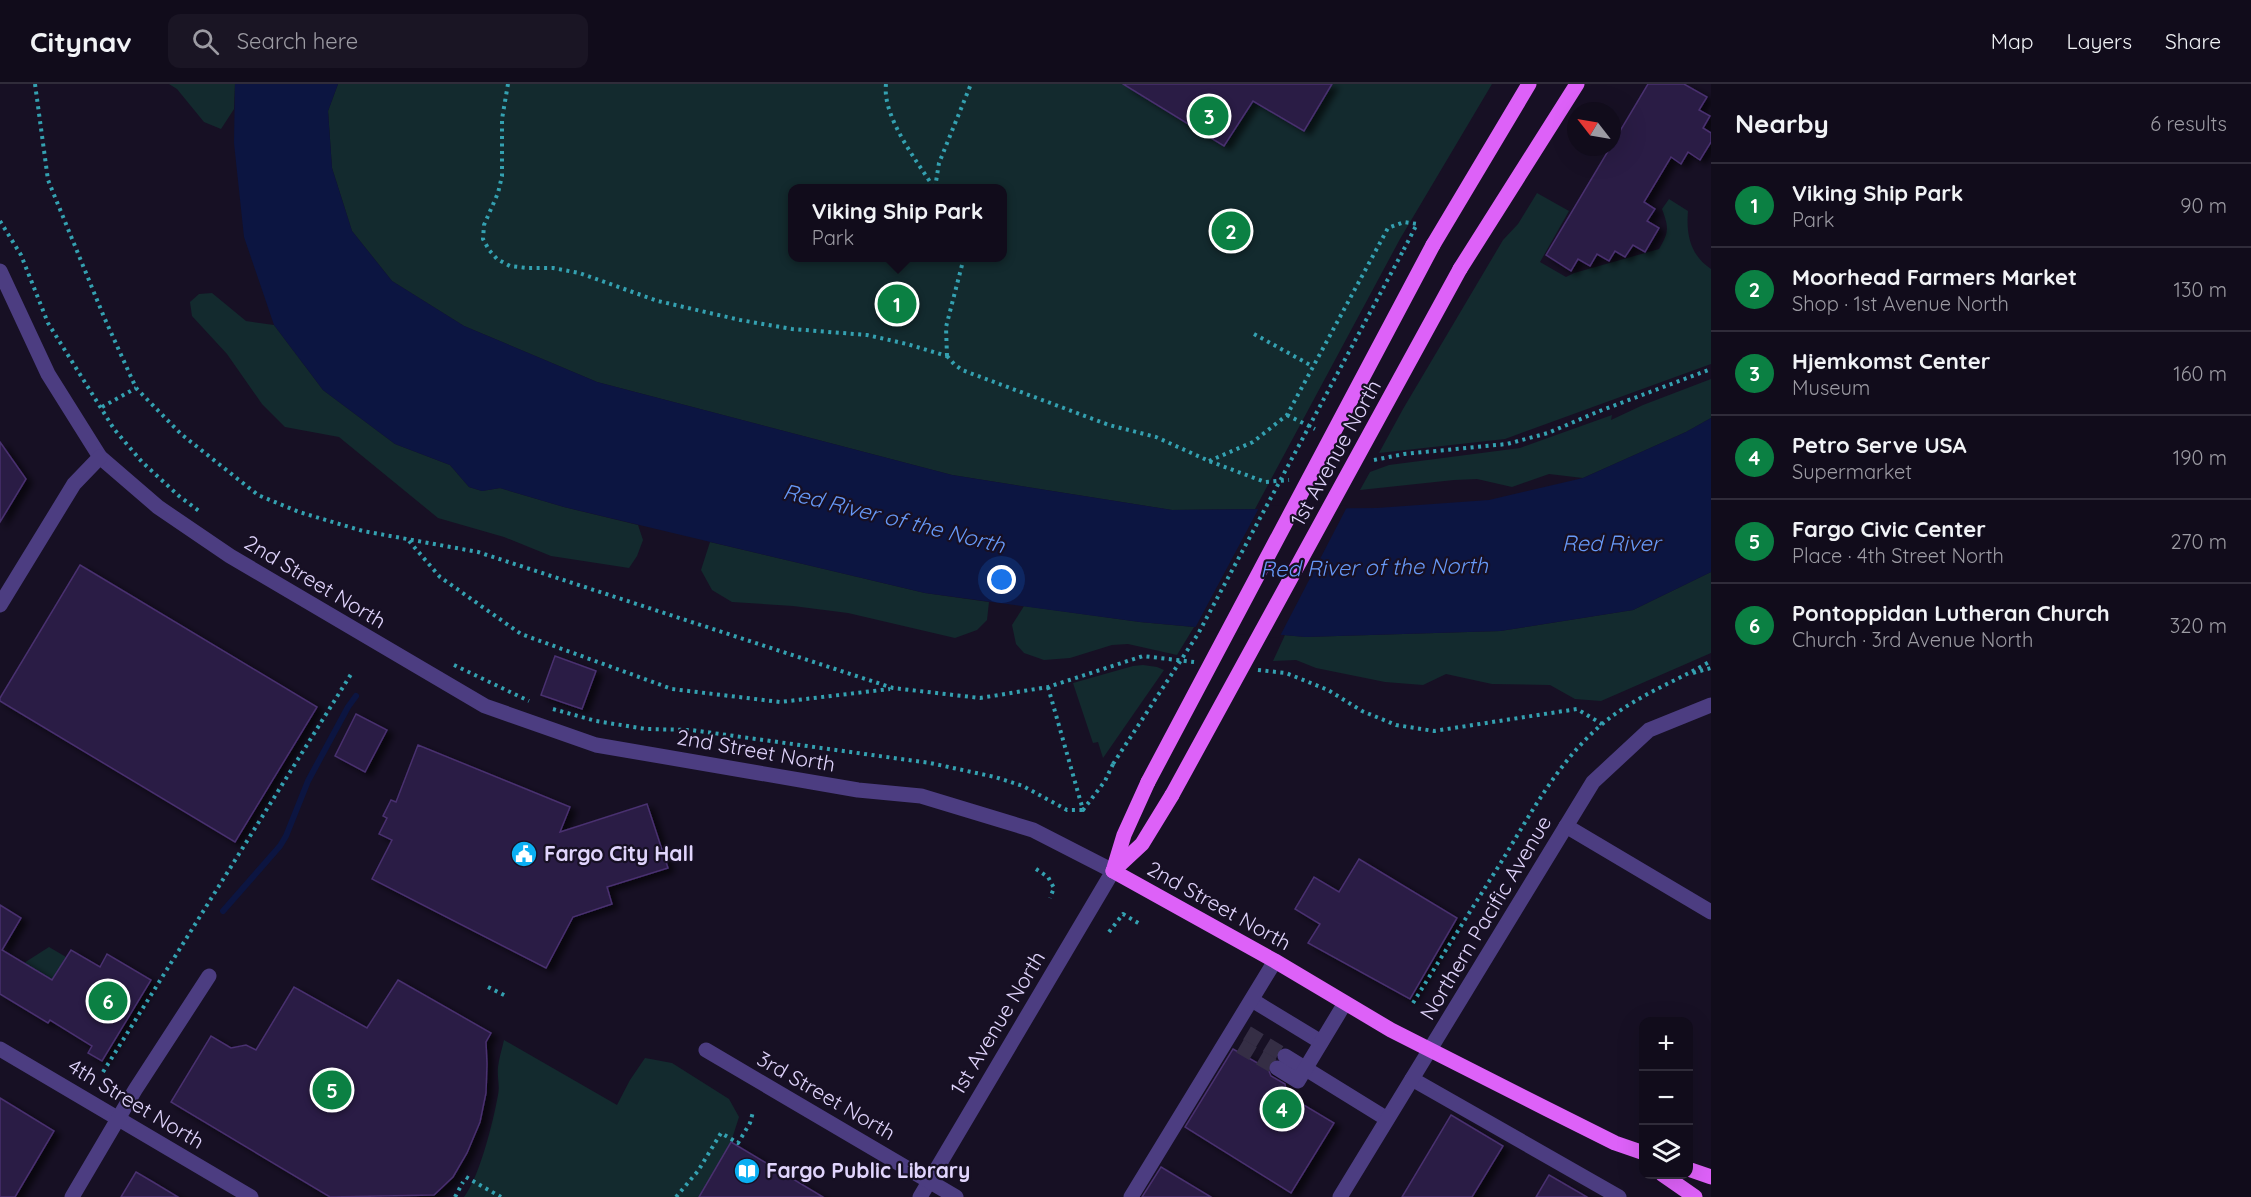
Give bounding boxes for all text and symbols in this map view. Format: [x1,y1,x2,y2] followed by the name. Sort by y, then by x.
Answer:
[168,14,588,68] search box
[30,24,132,59] text: Citynav
[189,25,222,58] icon: search
[237,27,358,55] text: Search here
[1991,28,2034,54] text: Map
[2067,28,2132,54] text: Layers
[2165,28,2221,54] text: Share
[1190,93,1228,138] pin: 3
[1567,102,1621,156] north arrow
[1735,107,1829,140] text: Nearby
[2150,111,2227,136] text: 6 results
[1792,179,1963,207] text: Viking Ship Park
[788,184,1007,262] popup
[1751,193,1758,218] text: 1
[2180,193,2227,218] text: 90 m
[812,197,983,225] text: Viking Ship Park
[1792,207,1834,232] text: Park
[1212,208,1250,254] pin: 2
[812,225,854,250] text: Park
[1792,263,2077,291] text: Moorhead Farmers Market
[1749,277,1760,302] text: 2
[2174,277,2227,302] text: 130 m
[878,282,916,326] pin: 1
[1792,291,2009,316] text: Shop · 1st Avenue North
[1792,347,1990,375] text: Hjemkomst Center
[1749,361,1760,386] text: 3
[2173,361,2227,386] text: 160 m
[1284,375,1386,530] street label: 1st Avenue North
[1792,375,1870,400] text: Museum
[1792,431,1967,459] text: Petro Serve USA
[1749,445,1760,470] text: 4
[2173,445,2227,470] text: 190 m
[1792,459,1912,484] text: Supermarket
[780,477,1008,559] water label: Red River of the North
[1792,515,1986,543] text: Fargo Civic Center
[240,529,391,634] street label: 2nd Street North
[1562,529,1663,557] water label: Red River
[1749,529,1760,554] text: 5
[2170,529,2227,554] text: 270 m
[1792,543,2004,568] text: Place · 4th Street North
[1260,551,1489,583] water label: Red River of the North
[987,565,1016,594] your location
[1792,599,2110,627] text: Pontoppidan Lutheran Church
[1749,613,1760,638] text: 6
[2170,613,2227,638] text: 320 m
[1792,627,2033,652] text: Church · 3rd Avenue North
[675,723,837,777] street label: 2nd Street North
[1414,811,1557,1024] street label: Northern Pacific Avenue
[509,839,539,869] public building icon: Fargo City Hall
[544,840,694,866] place label: Fargo City Hall
[1143,855,1296,955] street label: 2nd Street North
[944,946,1050,1099] street label: 1st Avenue North
[88,978,128,1024] pin: 6
[1639,1017,1693,1179] map controls
[1639,1017,1693,1071] button: +
[753,1045,900,1145] street label: 3rd Street North
[64,1052,209,1154] street label: 4th Street North
[312,1068,352,1112] pin: 5
[1639,1071,1693,1125] button: −
[1262,1086,1302,1132] pin: 4
[1639,1125,1693,1179] button: layers
[732,1156,762,1186] library icon: Fargo Public Library
[766,1157,970,1183] place label: Fargo Public Library

